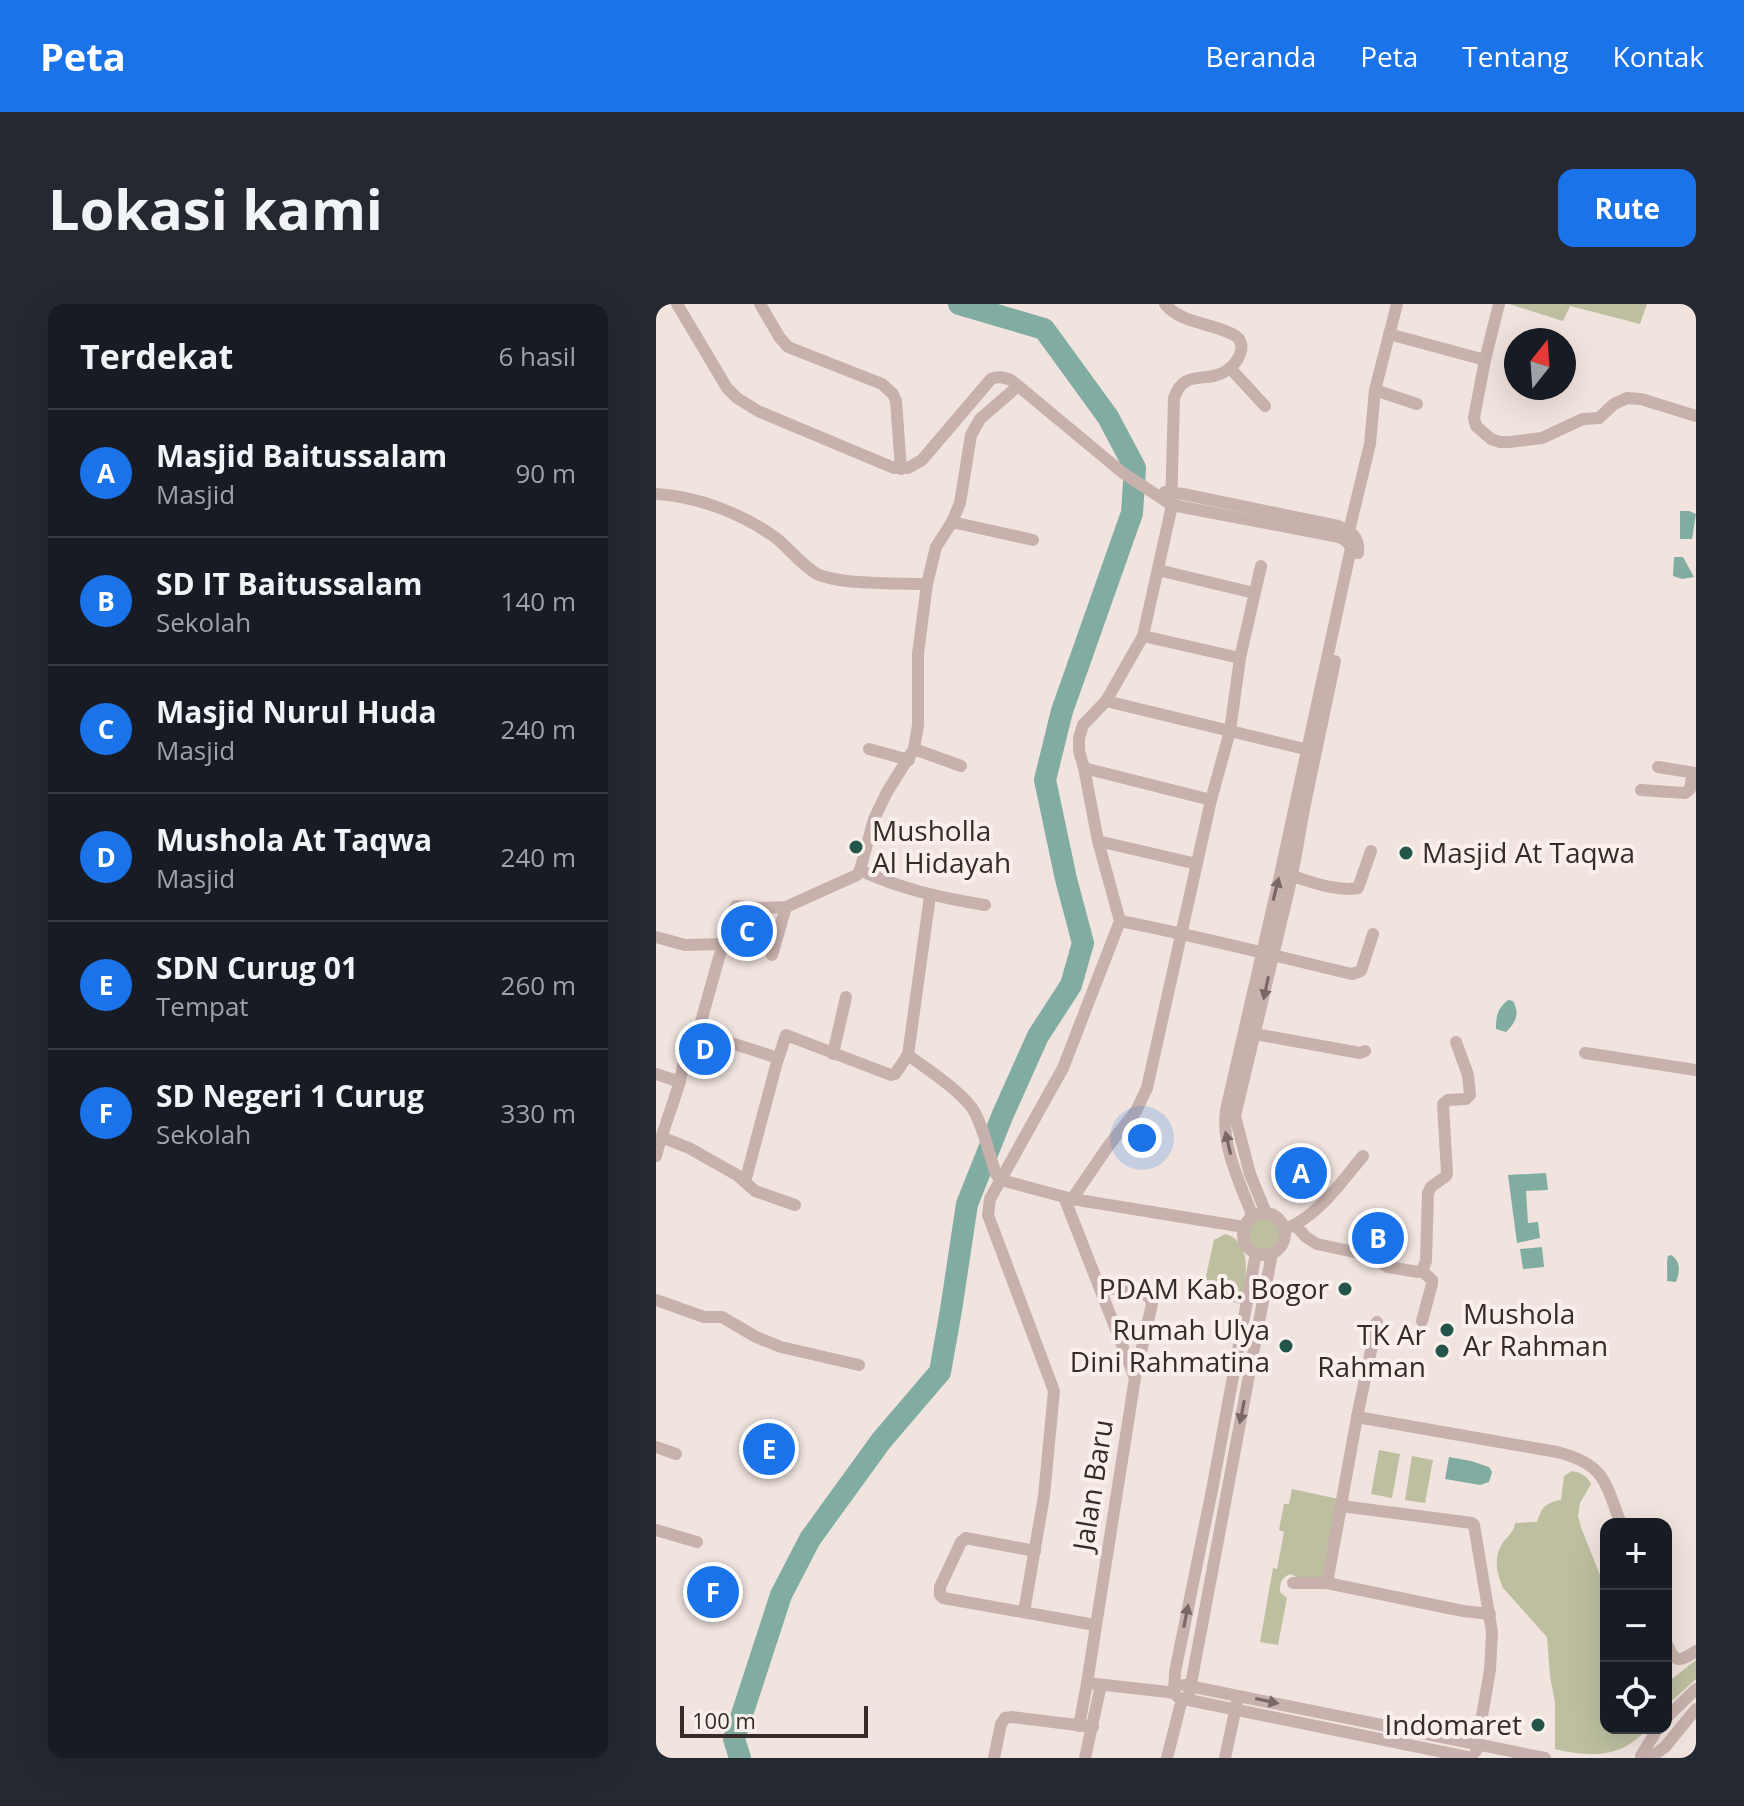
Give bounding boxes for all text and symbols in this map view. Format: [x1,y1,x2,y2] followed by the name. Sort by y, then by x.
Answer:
[40,30,126,82] text: Peta
[1206,37,1316,75] text: Beranda
[1360,37,1418,75] text: Peta
[1462,37,1569,75] text: Tentang
[1613,37,1704,75] text: Kontak
[1558,169,1696,247] button: Rute
[48,170,383,246] text: Lokasi kami
[1504,328,1576,400] north arrow
[80,333,233,379] text: Terdekat
[498,338,576,374] text: 6 hasil
[156,435,447,476] text: Masjid Baitussalam
[97,455,115,491] text: A
[515,455,576,491] text: 90 m
[156,476,235,512] text: Masjid
[156,563,422,604] text: SD IT Baitussalam
[97,583,115,619] text: B
[501,583,576,619] text: 140 m
[156,604,251,640] text: Sekolah
[156,691,437,732] text: Masjid Nurul Huda
[98,711,114,747] text: C
[501,711,576,747] text: 240 m
[156,732,235,768] text: Masjid
[872,811,1011,881] place label: Musholla Al Hidayah
[156,819,432,860] text: Mushola At Taqwa
[1422,833,1635,871] place label: Masjid At Taqwa
[847,838,865,856] marker: Musholla Al Hidayah
[96,839,116,875] text: D
[501,839,576,875] text: 240 m
[1397,844,1415,862] marker: Masjid At Taqwa
[156,860,235,896] text: Masjid
[1270,876,1283,901] one-way arrow
[721,901,773,961] pin: C
[156,947,358,988] text: SDN Curug 01
[99,967,113,1003] text: E
[501,967,576,1003] text: 260 m
[1259,975,1272,1000] one-way arrow
[156,988,249,1024] text: Tempat
[679,1019,731,1079] pin: D
[156,1075,424,1116] text: SD Negeri 1 Curug
[99,1095,113,1131] text: F
[501,1095,576,1131] text: 330 m
[156,1116,251,1152] text: Sekolah
[1122,1118,1162,1158] your location
[1221,1130,1233,1155] one-way arrow
[1275,1143,1327,1203] pin: A
[1352,1208,1404,1268] pin: B
[1099,1269,1330,1307] place label: PDAM Kab. Bogor
[1336,1280,1354,1298] marker: PDAM Kab. Bogor
[1463,1294,1608,1364] place label: Mushola Ar Rahman
[1070,1310,1270,1380] place label: Rumah Ulya Dini Rahmatina
[1317,1315,1427,1385] place label: TK Ar Rahman
[1438,1321,1456,1339] marker: Mushola Ar Rahman
[1277,1337,1295,1355] marker: Rumah Ulya Dini Rahmatina
[1433,1342,1451,1360] marker: TK Ar Rahman
[1236,1400,1248,1425] one-way arrow
[1062,1416,1121,1556] street label: Jalan Baru
[743,1419,795,1479] pin: E
[1600,1518,1672,1734] map controls
[1600,1518,1672,1590] button: +
[687,1562,739,1622] pin: F
[1600,1590,1672,1662] button: −
[1180,1603,1193,1628] one-way arrow
[1600,1662,1672,1734] button: locate
[1255,1695,1280,1707] one-way arrow
[680,1702,868,1738] scale bar
[692,1705,756,1735] text: 100 m
[1384,1705,1522,1743] place label: Indomaret
[1529,1716,1547,1734] marker: Indomaret

